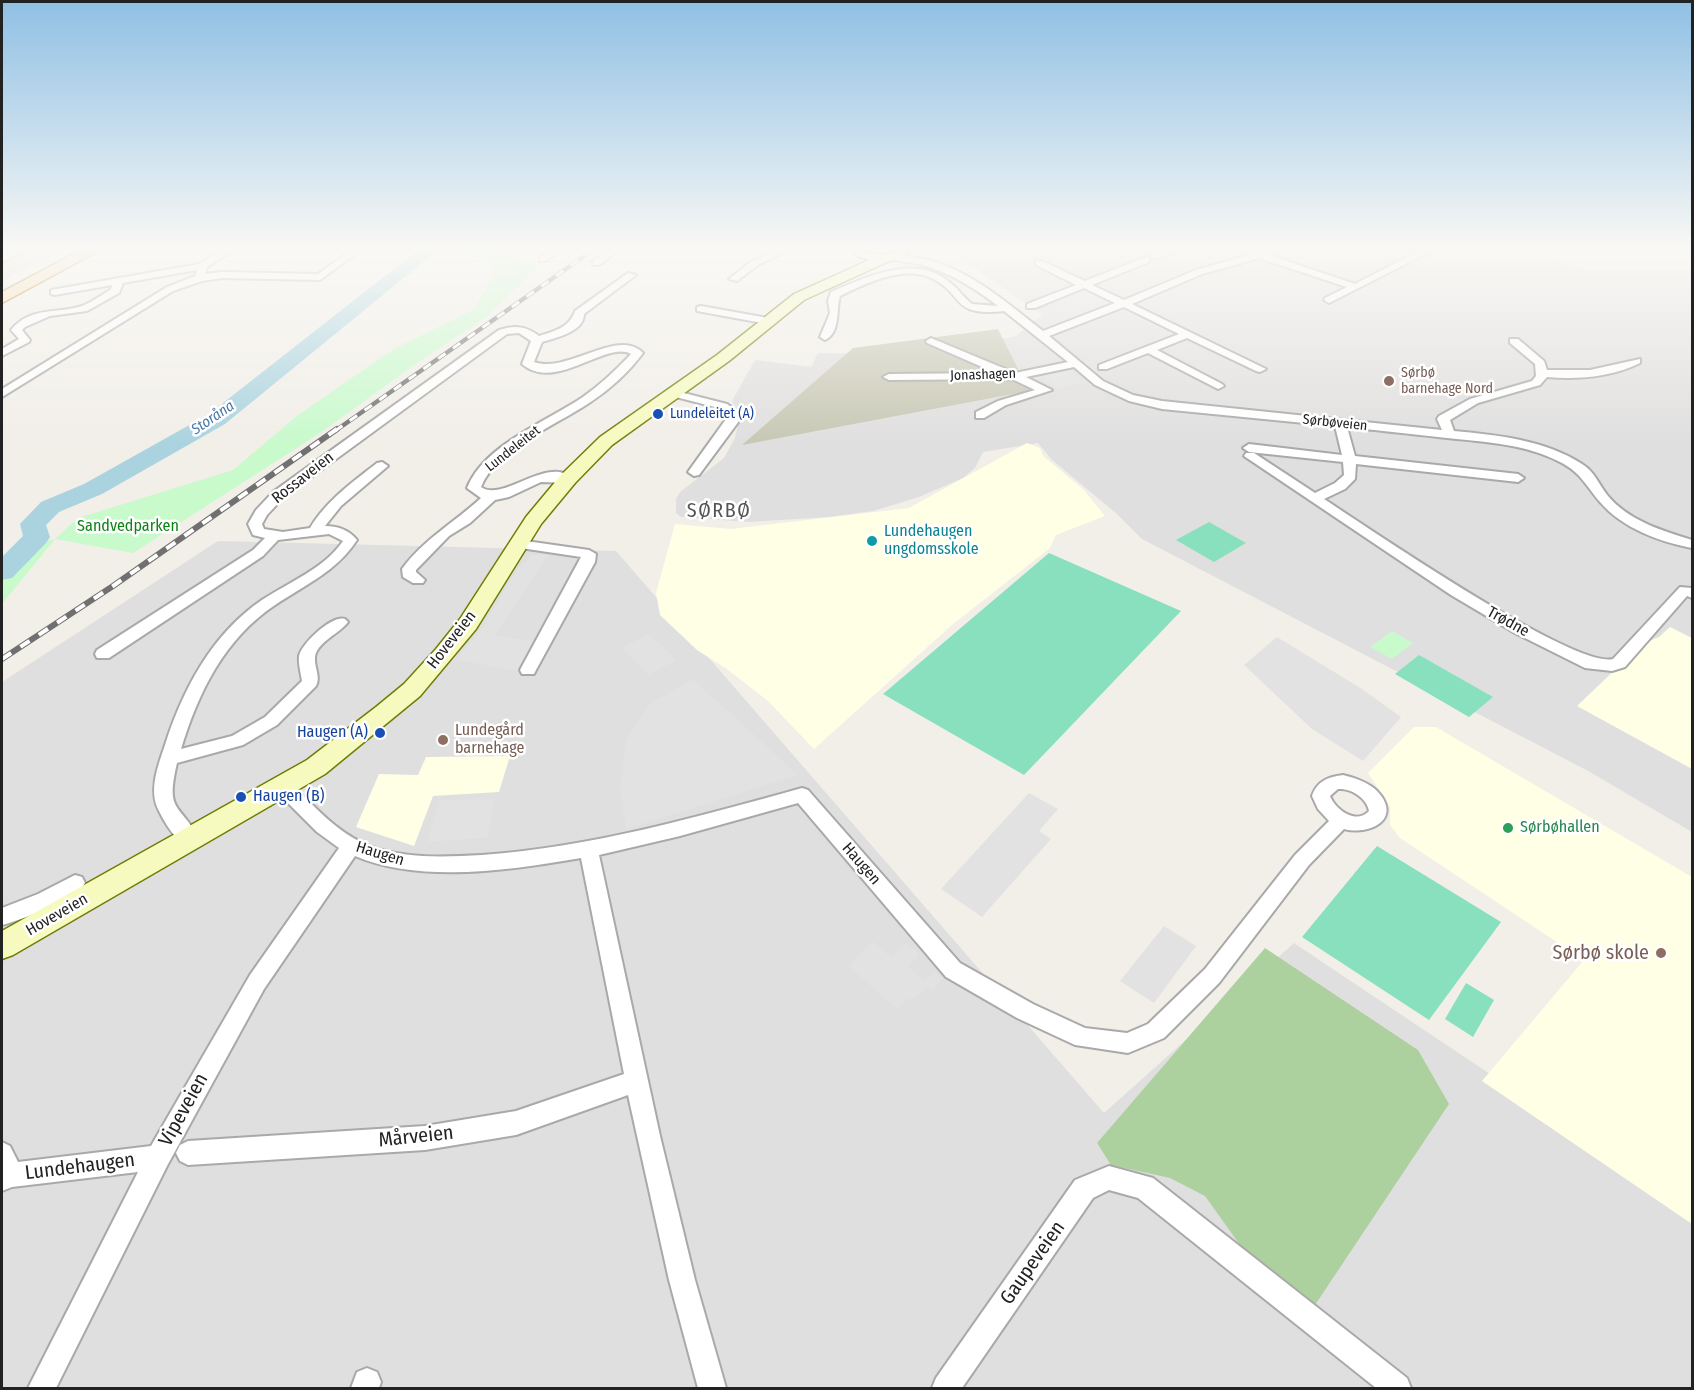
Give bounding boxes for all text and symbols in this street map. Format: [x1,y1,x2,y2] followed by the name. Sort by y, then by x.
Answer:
[950,365,1016,385] street label: Jonashagen
[1401,365,1493,398] place label: Sørbø barnehage Nord
[1382,374,1396,388] marker: Sørbø barnehage Nord
[188,397,238,439] water label: Storåna
[670,406,754,422] place label: Lundeleitet (A)
[651,407,665,421] marker: Lundeleitet (A)
[1302,411,1368,435] street label: Sørbøveien
[482,422,544,476] street label: Lundeleitet
[268,448,338,508] street label: Rossaveien
[687,499,751,523] district label: SØRBØ
[77,517,179,537] park label: Sandvedparken
[884,522,979,560] place label: Lundehaugen ungdomsskole
[865,534,879,548] marker: Lundehaugen ungdomsskole
[1483,603,1533,641] street label: Trødne
[423,607,481,673] street label: Hoveveien
[455,721,524,759] place label: Lundegård barnehage
[297,723,368,743] place label: Haugen (A)
[373,726,387,740] marker: Haugen (A)
[436,733,450,747] marker: Lundegård barnehage
[253,787,324,807] place label: Haugen (B)
[234,790,248,804] marker: Haugen (B)
[1520,818,1600,838] place label: Sørbøhallen
[1501,821,1515,835] marker: Sørbøhallen
[354,838,406,870] street label: Haugen
[838,839,884,889] street label: Haugen
[23,890,91,940] street label: Hoveveien
[1552,941,1649,965] place label: Sørbø skole
[1654,946,1668,960] marker: Sørbø skole
[154,1069,214,1151] street label: Vipeveien
[377,1121,455,1153] street label: Mårveien
[24,1148,136,1186] street label: Lundehaugen
[996,1217,1070,1309] street label: Gaupeveien

